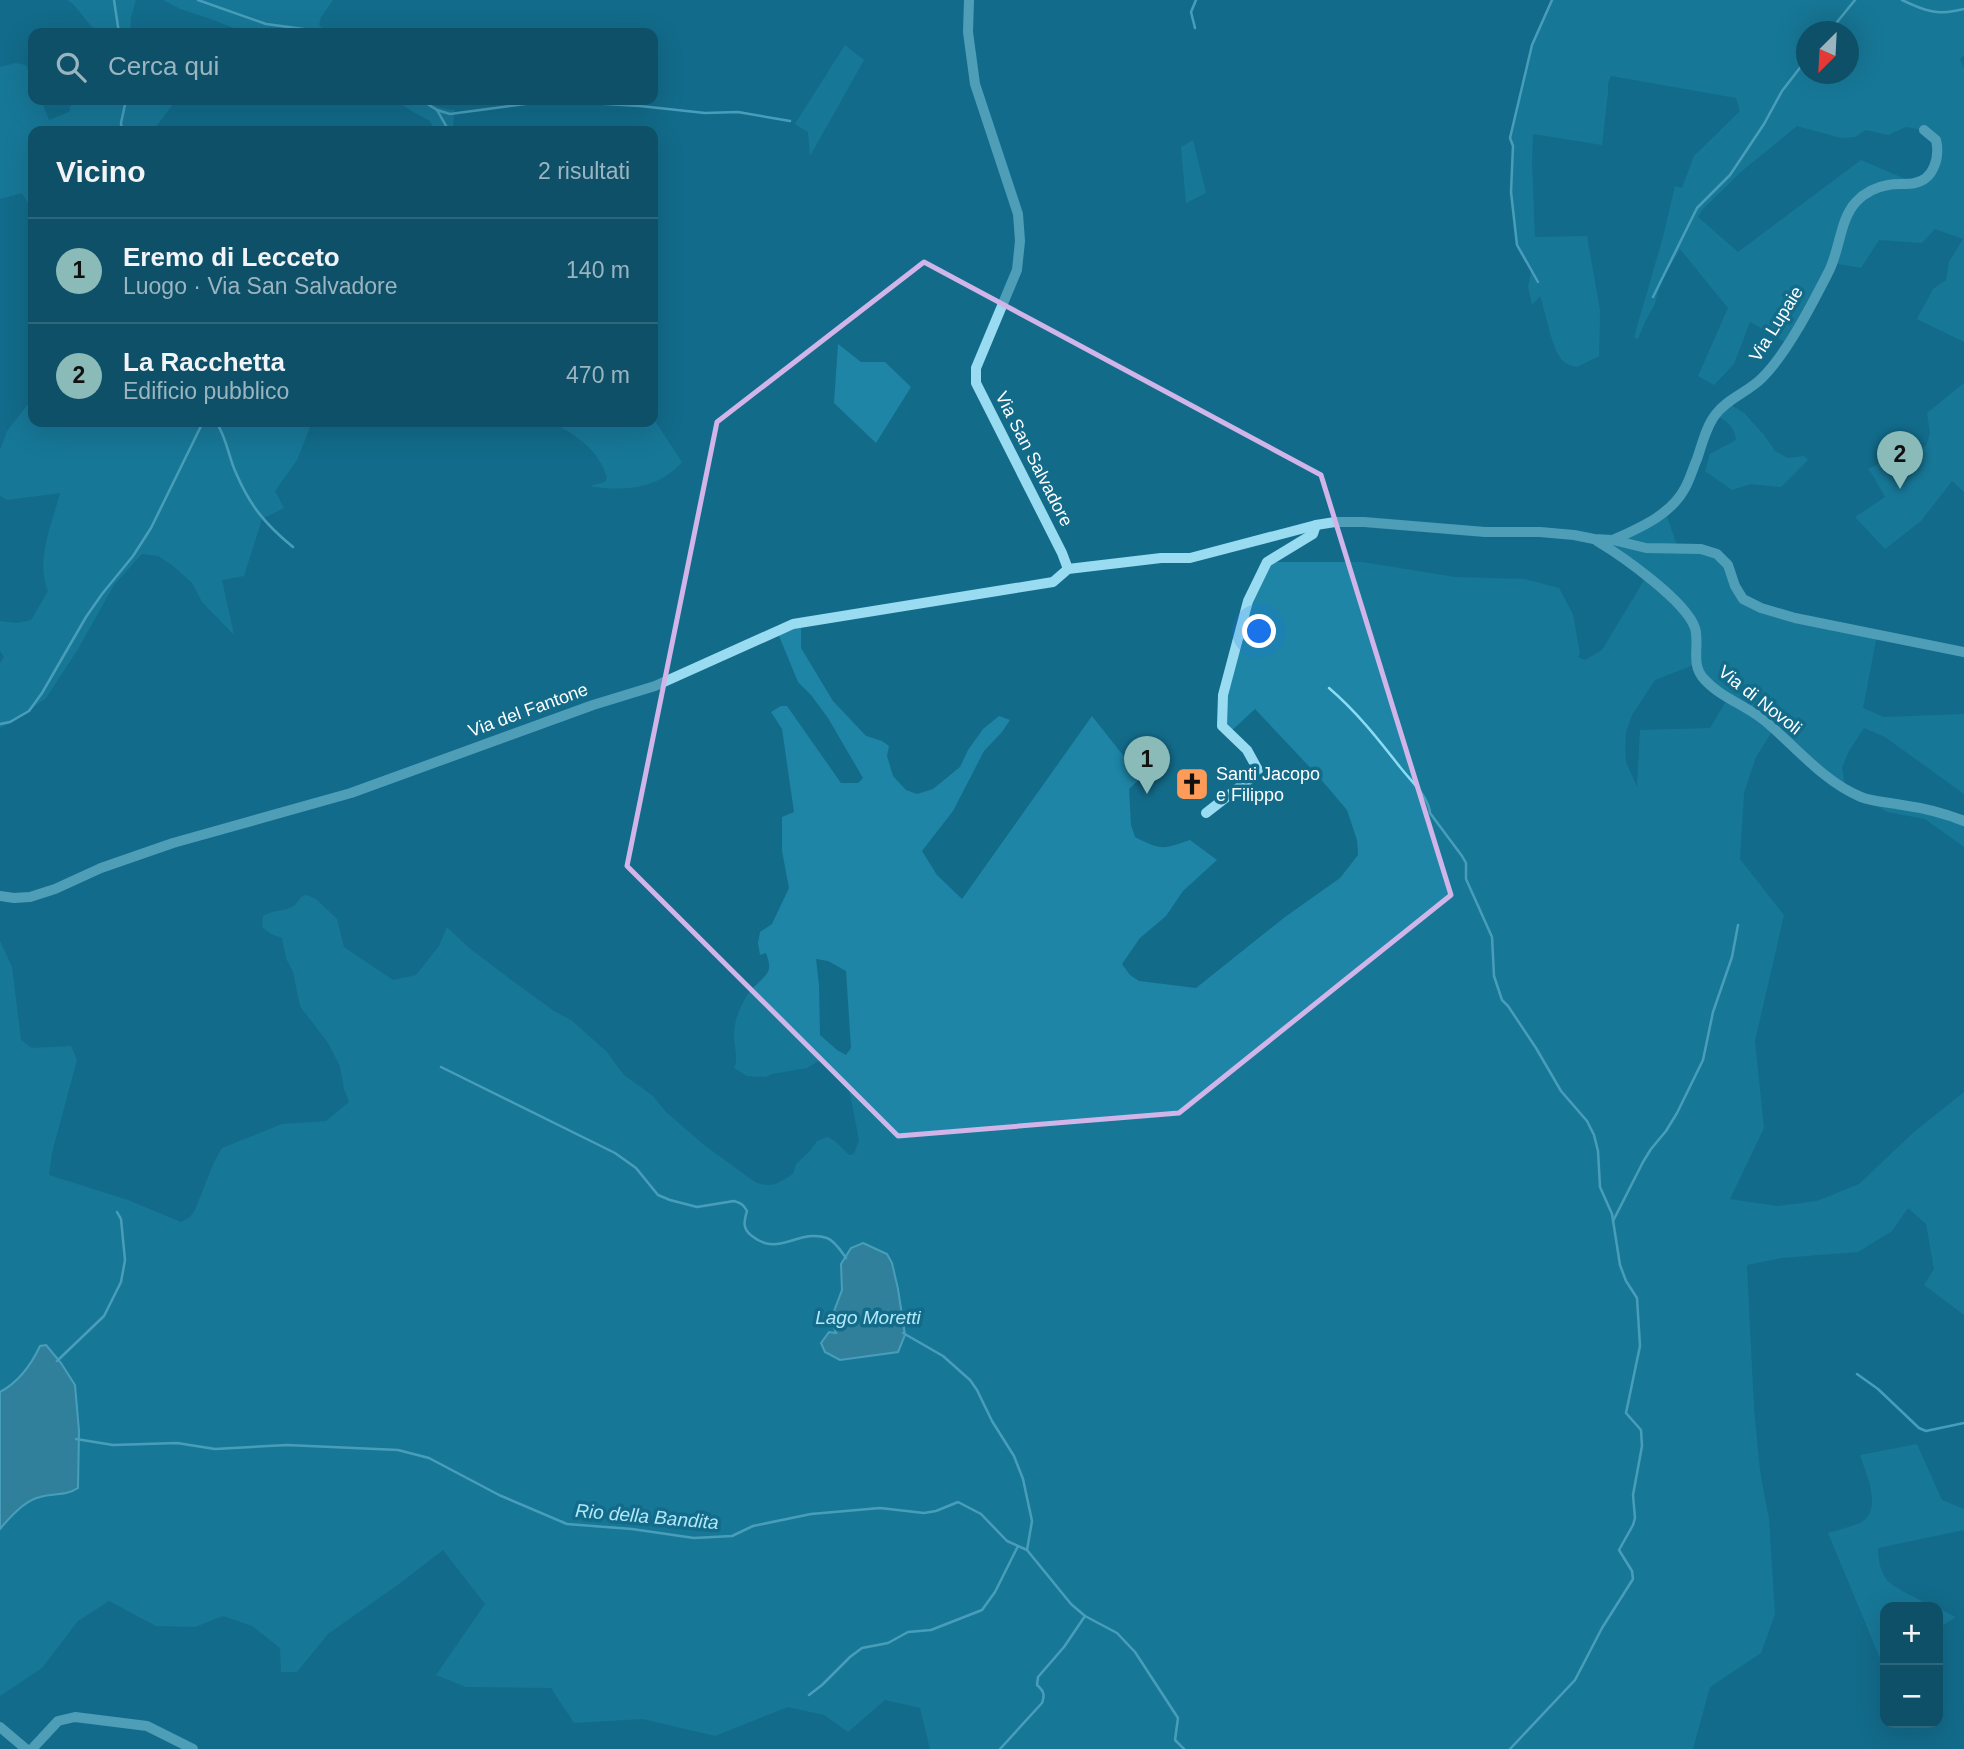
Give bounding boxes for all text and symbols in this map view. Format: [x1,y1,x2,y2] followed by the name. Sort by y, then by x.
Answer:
[1796,21,1859,84] north arrow
[28,28,658,105] search box
[52,48,90,86] icon: search
[108,51,219,81] text: Cerca qui
[56,155,145,188] text: Vicino
[538,158,630,184] text: 2 risultati
[123,242,340,272] text: Eremo di Lecceto
[73,257,85,283] text: 1
[566,257,630,283] text: 140 m
[123,273,398,299] text: Luogo · Via San Salvadore
[1745,283,1807,365] street label: Via Lupaie
[123,347,285,377] text: La Racchetta
[73,362,85,388] text: 2
[566,362,630,388] text: 470 m
[123,378,289,404] text: Edificio pubblico
[991,388,1077,530] street label: Via San Salvadore
[1877,431,1923,489] pin: 2
[1242,614,1276,648] your location
[1715,661,1805,739] street label: Via di Novoli
[465,679,591,741] street label: Via del Fantone
[1124,736,1170,794] pin: 1
[1216,764,1320,805] place label: Santi Jacopo e Filippo
[1173,765,1211,803] church icon: Santi Jacopo e Filippo
[815,1307,922,1328] water label: Lago Moretti
[574,1500,719,1533] water label: Rio della Bandita
[1880,1602,1943,1728] map controls
[1880,1602,1943,1665] button: +
[1880,1665,1943,1728] button: −

